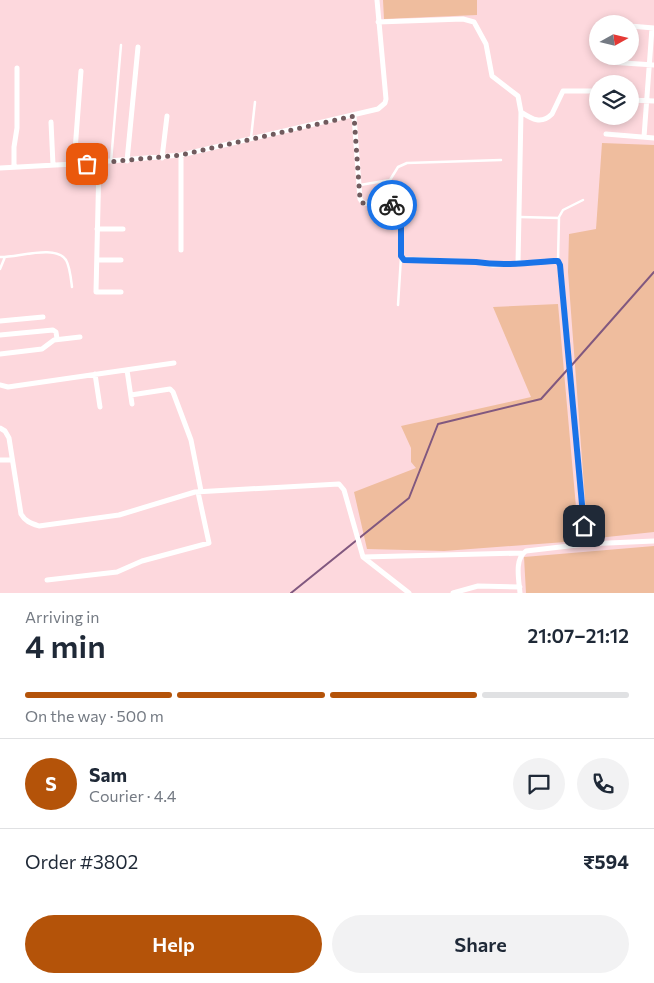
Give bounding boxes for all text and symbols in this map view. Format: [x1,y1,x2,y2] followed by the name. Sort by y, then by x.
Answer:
[589,15,639,65] north arrow
[589,15,639,125] map controls
[589,75,639,125] button: layers
[66,143,108,185] pin
[73,150,101,178] icon: bag
[367,180,417,230] courier
[378,191,406,219] icon: bike
[563,505,605,547] pin
[570,512,598,540] icon: home
[25,607,99,626] text: Arriving in
[528,624,629,647] text: 21:07–21:12
[25,625,106,665] text: 4 min
[25,706,164,725] text: On the way · 500 m
[513,758,565,810] button: chat
[577,758,629,810] button: phone
[89,763,127,786] text: Sam
[45,772,57,795] text: S
[89,786,176,805] text: Courier · 4.4
[25,850,138,873] text: Order #3802
[583,850,629,873] text: ₹594
[25,915,322,973] button: Help
[332,915,629,973] button: Share

